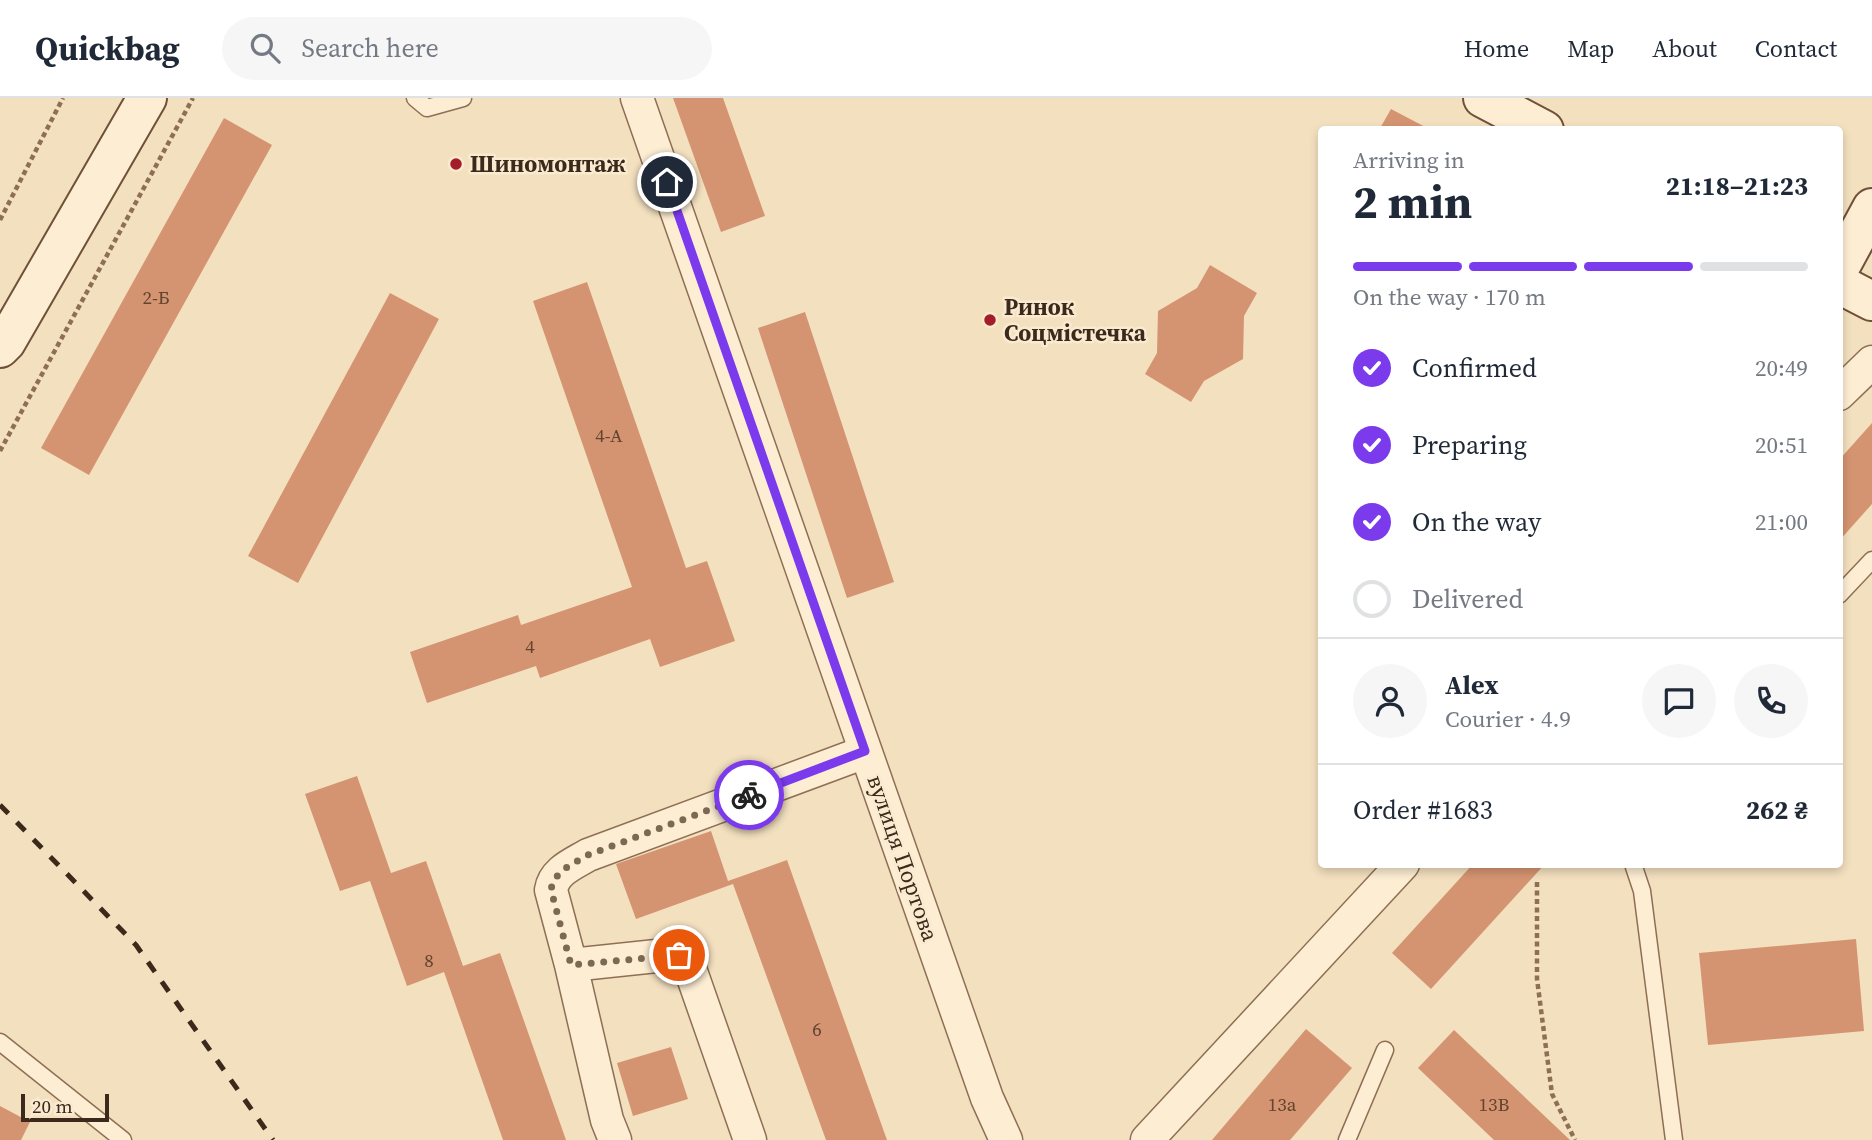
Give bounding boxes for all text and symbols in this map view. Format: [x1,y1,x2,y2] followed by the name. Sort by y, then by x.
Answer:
[222,17,712,80] search box
[35,26,180,71] text: Quickbag
[246,29,284,67] icon: search
[302,30,439,66] text: Search here
[1464,32,1529,65] text: Home
[1567,32,1614,65] text: Map
[1652,32,1717,65] text: About
[1755,32,1837,65] text: Contact
[1353,144,1465,176] text: Arriving in
[470,148,626,180] place label: Шиномонтаж
[637,152,697,212] pin
[448,156,464,172] marker: Шиномонтаж
[648,163,686,201] icon: home
[1666,168,1808,204] text: 21:18–21:23
[1353,170,1472,233] text: 2 min
[1353,281,1546,313] text: On the way · 170 m
[142,284,170,310] house number: 2-Б
[1004,291,1147,349] place label: Ринок Соцмістечка
[982,312,998,328] marker: Ринок Соцмістечка
[1353,349,1391,387] icon: check
[1412,350,1537,386] text: Confirmed
[1755,352,1808,384] text: 20:49
[595,422,623,448] house number: 4-А
[1353,426,1391,464] icon: check
[1412,427,1527,463] text: Preparing
[1755,429,1808,461] text: 20:51
[1353,503,1391,541] icon: check
[1412,504,1541,540] text: On the way
[1755,506,1808,538] text: 21:00
[1412,581,1523,617] text: Delivered
[525,633,535,659] house number: 4
[1353,664,1427,738] button: person
[1642,664,1716,738] button: chat
[1734,664,1808,738] button: phone
[1445,667,1499,703] text: Alex
[1445,703,1571,735] text: Courier · 4.9
[714,760,784,830] courier
[860,771,947,946] street label: вулиця Портова
[730,776,768,814] icon: bike
[1353,792,1493,828] text: Order #1683
[1746,792,1808,828] text: 262 ₴
[649,925,709,985] pin
[660,936,698,974] icon: bag
[424,947,434,973] house number: 8
[812,1016,822,1042] house number: 6
[21,1091,108,1123] scale bar
[1268,1091,1297,1117] house number: 13а
[1479,1091,1510,1117] house number: 13В
[32,1093,73,1119] text: 20 m

